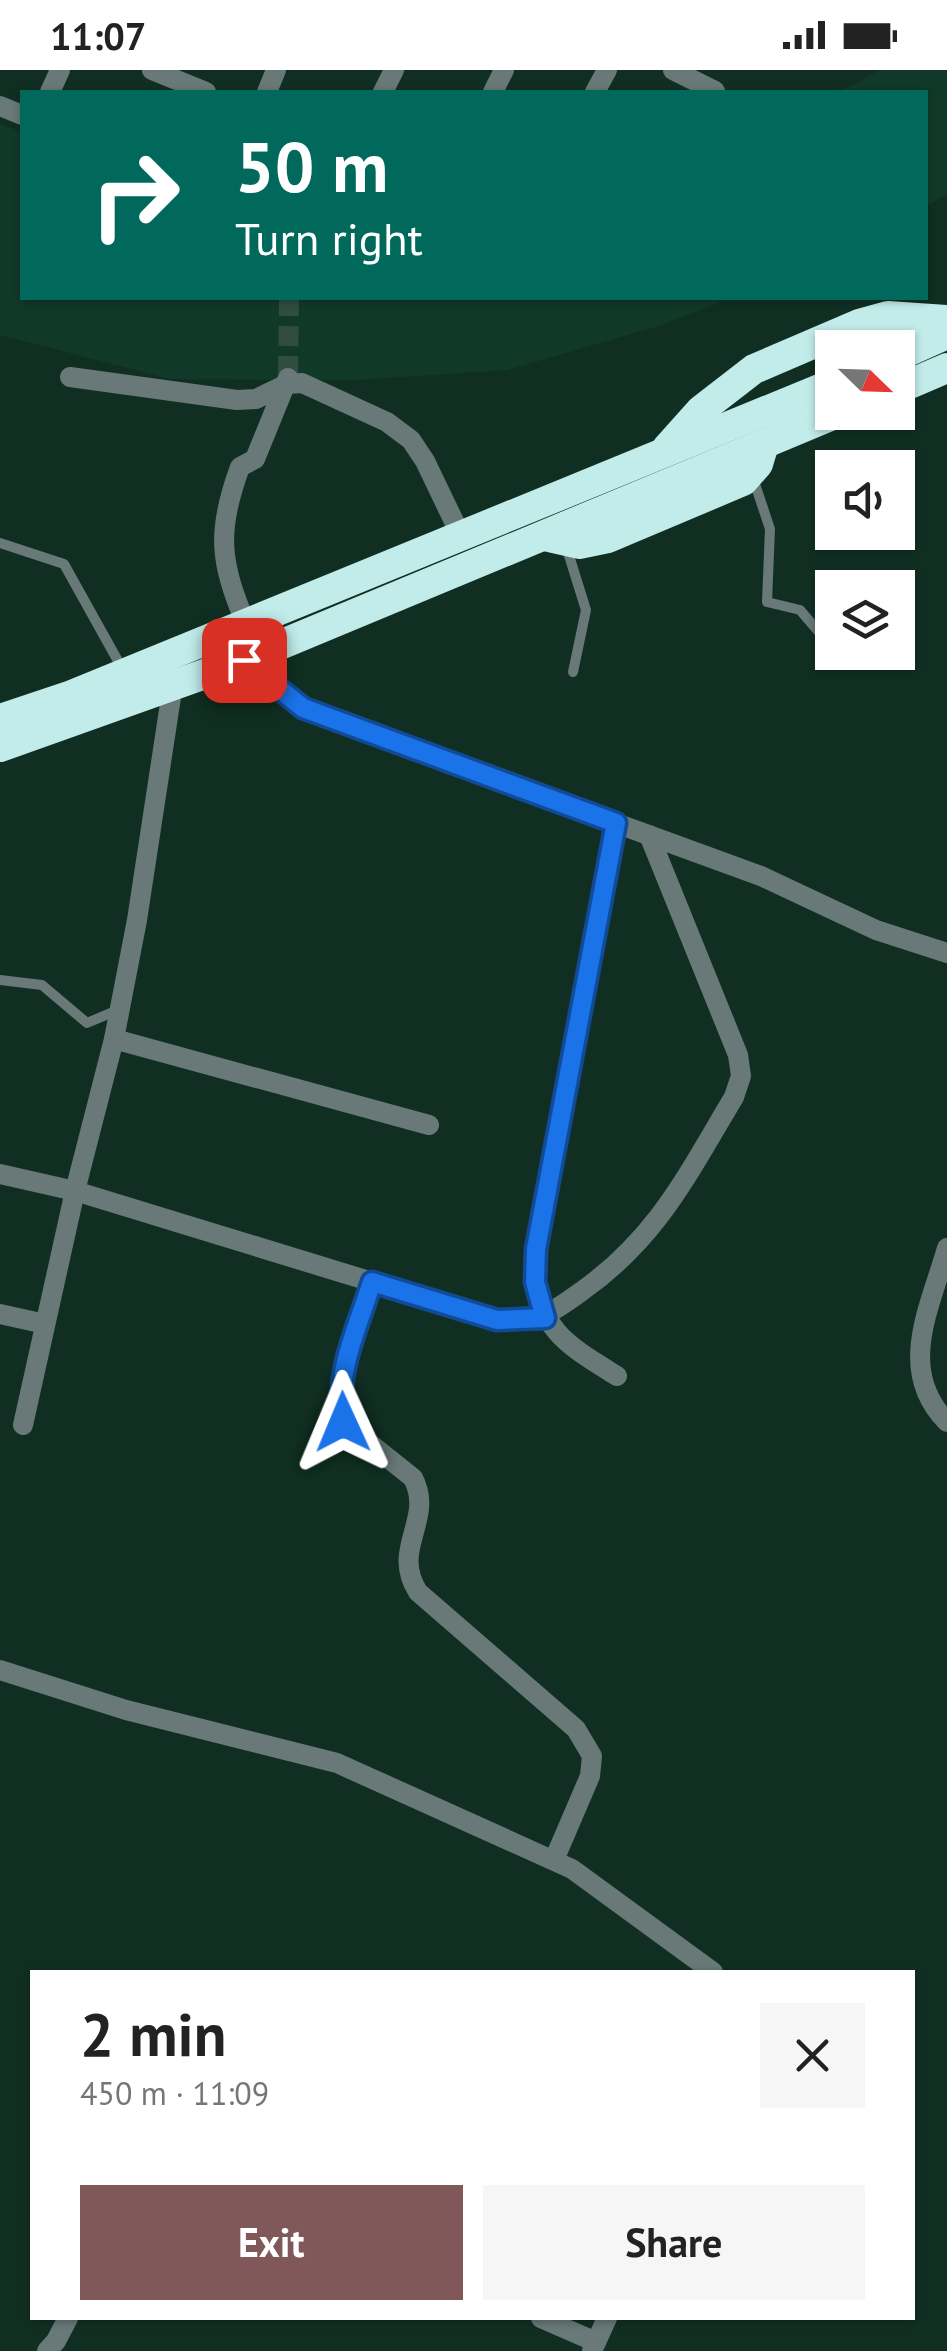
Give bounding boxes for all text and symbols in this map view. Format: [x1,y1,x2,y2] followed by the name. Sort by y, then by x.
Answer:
[50,11,146,60] text: 11:07
[235,121,388,211] text: 50 m
[70,130,200,260] icon: right
[235,209,423,267] text: Turn right
[815,330,915,430] north arrow
[815,330,915,670] map controls
[815,450,915,550] button: sound
[815,570,915,670] button: layers
[202,618,287,703] pin
[217,633,272,688] icon: arrive
[291,1370,395,1474] position arrow
[80,1995,226,2073] text: 2 min
[760,2003,865,2108] button: close
[80,2072,269,2114] text: 450 m · 11:09
[80,2185,463,2300] button: Exit
[483,2185,865,2300] button: Share

